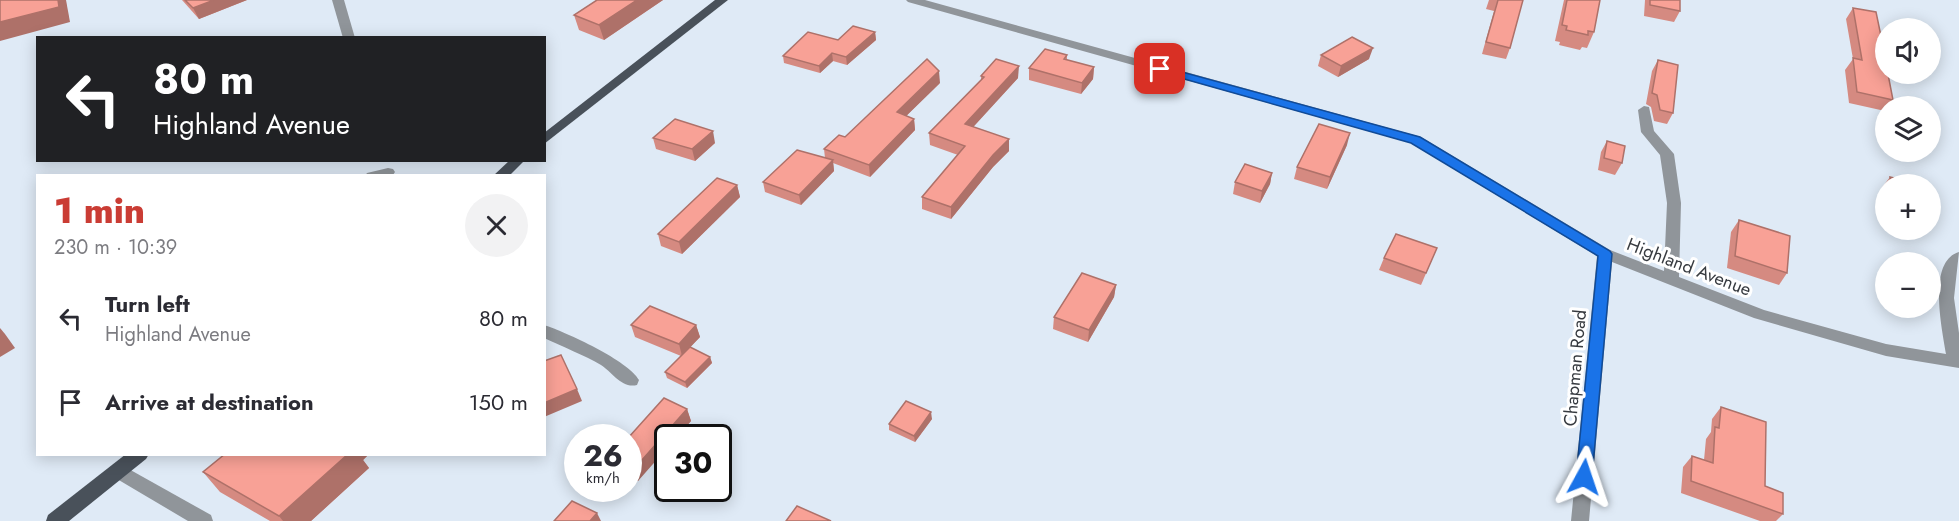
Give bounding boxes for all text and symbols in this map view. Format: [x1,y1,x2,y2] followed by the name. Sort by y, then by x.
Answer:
[1875,18,1941,318] map controls
[1875,18,1941,84] button: sound
[1134,43,1185,94] pin
[153,49,254,110] text: 80 m
[1143,52,1176,85] icon: arrive
[54,60,132,138] icon: left
[1875,96,1941,162] button: layers
[153,105,350,144] text: Highland Avenue
[1875,174,1941,240] button: +
[54,184,145,236] text: 1 min
[465,194,528,257] button: close
[1623,231,1755,303] street label: Highland Avenue
[54,233,177,262] text: 230 m · 10:39
[1875,252,1941,318] button: −
[105,288,190,320] text: Turn left
[54,302,87,335] icon: left
[479,302,528,334] text: 80 m
[1557,309,1593,427] street label: Chapman Road
[105,320,251,349] text: Highland Avenue
[54,386,87,419] icon: arrive
[105,386,314,418] text: Arrive at destination
[469,386,528,418] text: 150 m
[654,424,732,502] speed limit sign: 30
[583,434,623,477] text: 26
[1552,445,1616,509] position arrow
[586,467,620,489] text: km/h

